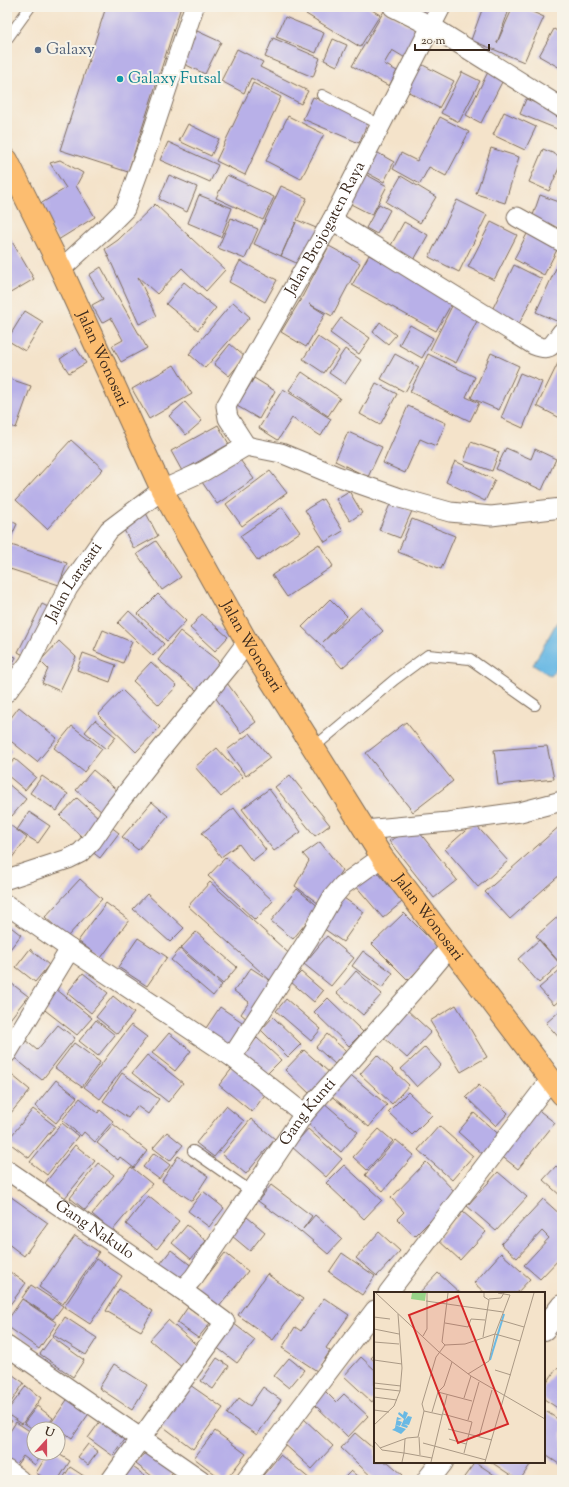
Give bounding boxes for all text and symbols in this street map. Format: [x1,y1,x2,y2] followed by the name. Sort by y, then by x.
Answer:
[415,26,489,52] scale bar
[421,32,446,50] text: 20 m
[46,39,95,62] place label: Galaxy
[33,45,43,55] marker: Galaxy
[128,68,222,91] place label: Galaxy Futsal
[115,74,125,84] marker: Galaxy Futsal
[279,157,372,301] street label: Jalan Brojogaten Raya
[70,306,135,412] street label: Jalan Wonosari
[40,537,108,627] street label: Jalan Larasati
[214,596,288,698] street label: Jalan Wonosari
[387,869,469,966] street label: Jalan Wonosari
[274,1073,342,1151] street label: Gang Kunti
[50,1194,139,1266] street label: Gang Nakulo
[374,1292,545,1463] inset map
[26,1421,66,1461] north arrow
[41,1423,56,1442] text: U

